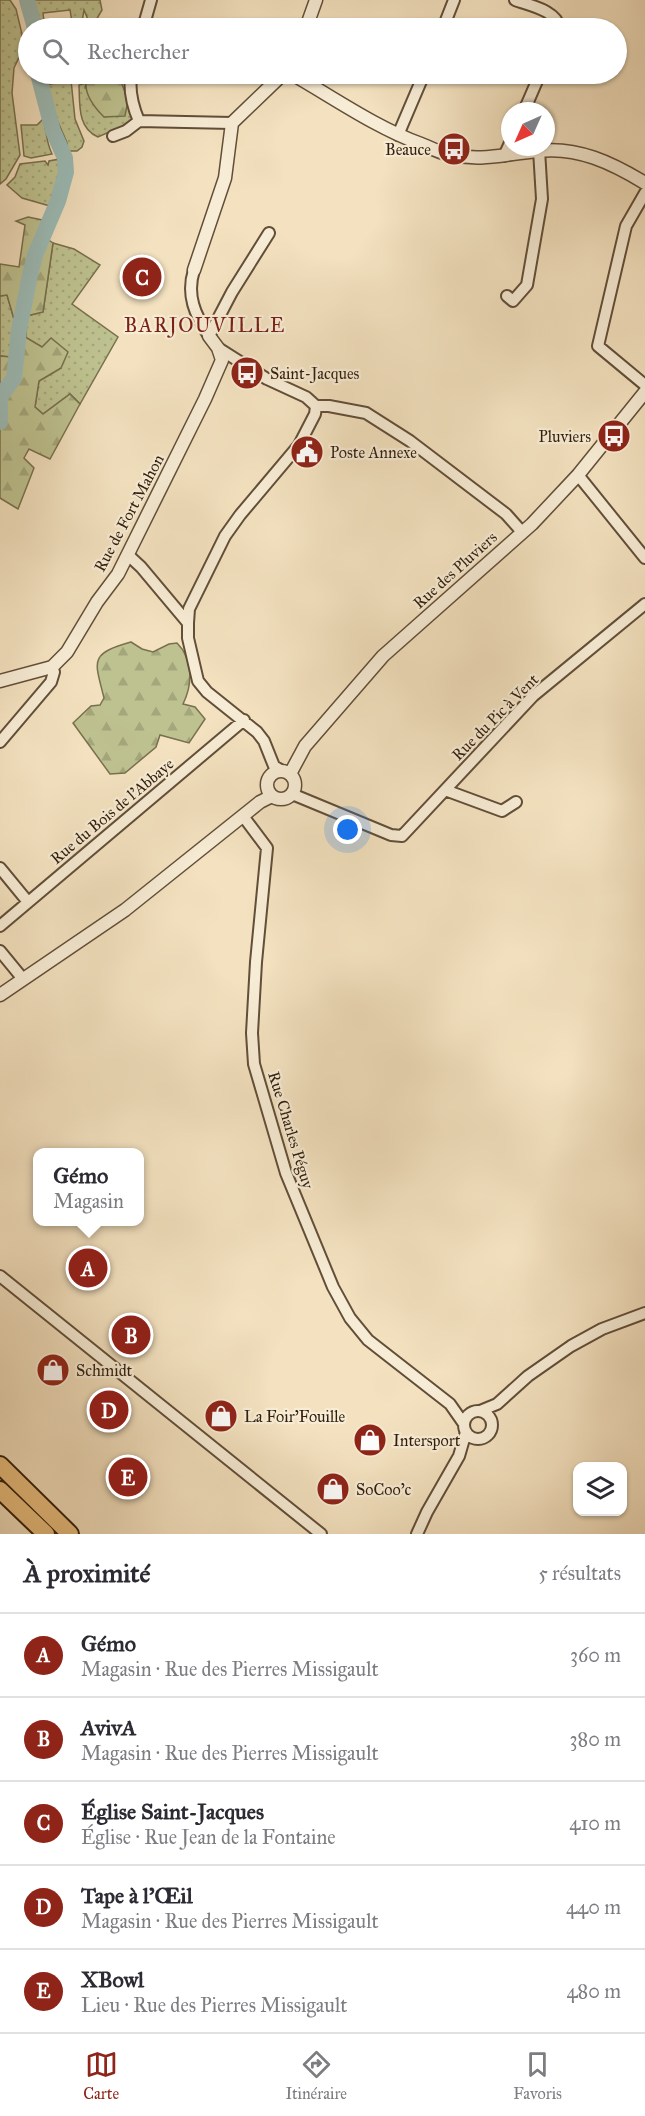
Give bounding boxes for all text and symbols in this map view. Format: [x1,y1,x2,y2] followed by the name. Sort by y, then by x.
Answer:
[18,18,627,84] search box
[39,35,72,68] icon: search
[87,38,189,65] text: Rechercher
[501,102,555,156] north arrow
[436,131,472,167] bus stop icon: Beauce
[385,140,431,159] place label: Beauce
[122,254,162,300] pin: C
[124,313,286,338] district label: BARJOUVILLE
[229,355,265,391] bus stop icon: Saint-Jacques
[270,364,360,384] place label: Saint-Jacques
[596,418,632,454] bus stop icon: Pluviers
[539,427,591,446] place label: Pluviers
[289,434,325,470] public building icon: Poste Annexe
[330,443,417,462] place label: Poste Annexe
[90,451,168,575] street label: Rue de Fort Mahon
[409,527,501,613] street label: Rue des Pluviers
[448,670,542,764] street label: Rue du Pic à Vent
[47,754,178,868] street label: Rue du Bois de l'Abbaye
[333,815,362,844] your location
[263,1069,318,1192] street label: Rue Charles Péguy
[33,1148,144,1226] popup
[53,1162,108,1189] text: Gémo
[53,1189,124,1213] text: Magasin
[68,1246,107,1290] pin: A
[112,1312,150,1358] pin: B
[35,1352,71,1388] shop icon: Schmidt
[76,1361,133,1380] place label: Schmidt
[90,1388,128,1432] pin: D
[203,1398,239,1434] shop icon: La Foir'Fouille
[244,1407,346,1426] place label: La Foir'Fouille
[352,1422,388,1458] shop icon: Intersport
[393,1431,461,1450] place label: Intersport
[108,1454,148,1500] pin: E
[573,1462,627,1516] map controls
[573,1462,627,1516] button: layers
[315,1471,351,1507] shop icon: SoCoo'c
[356,1480,411,1499] place label: SoCoo'c
[24,1557,150,1589] text: À proximité
[539,1561,621,1585] text: 5 résultats
[81,1630,136,1657] text: Gémo
[37,1643,50,1667] text: A
[570,1643,621,1667] text: 360 m
[81,1657,379,1681] text: Magasin · Rue des Pierres Missigault
[81,1714,136,1741] text: AvivA
[37,1727,50,1751] text: B
[570,1727,621,1751] text: 380 m
[81,1741,379,1765] text: Magasin · Rue des Pierres Missigault
[81,1798,264,1825] text: Église Saint-Jacques
[37,1811,50,1835] text: C
[569,1811,621,1835] text: 410 m
[81,1825,336,1849] text: Église · Rue Jean de la Fontaine
[81,1882,193,1909] text: Tape à l'Œil
[36,1895,51,1919] text: D
[566,1895,621,1919] text: 440 m
[81,1909,379,1933] text: Magasin · Rue des Pierres Missigault
[81,1966,144,1993] text: XBowl
[36,1979,51,2003] text: E
[566,1979,621,2003] text: 480 m
[81,1993,347,2017] text: Lieu · Rue des Pierres Missigault
[83,2048,119,2103] tab: Carte
[285,2048,347,2103] tab: Itinéraire
[513,2048,562,2103] tab: Favoris

